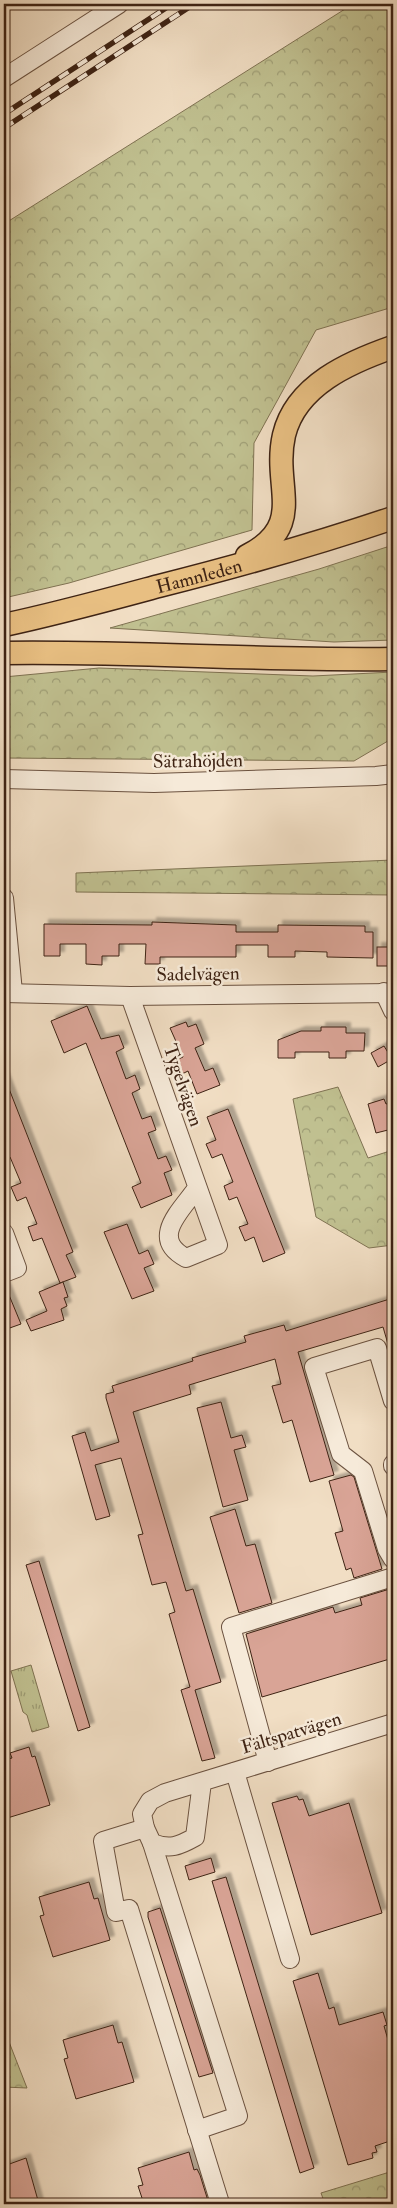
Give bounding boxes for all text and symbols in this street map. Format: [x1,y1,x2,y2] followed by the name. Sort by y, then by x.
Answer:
[154,554,245,599] street label: Hamnleden
[153,748,243,774] street label: Sätrahöjden
[156,961,240,987] street label: Sadelvägen
[158,1041,208,1130] street label: Tygelvägen
[238,1706,345,1761] street label: Fältspatvägen

